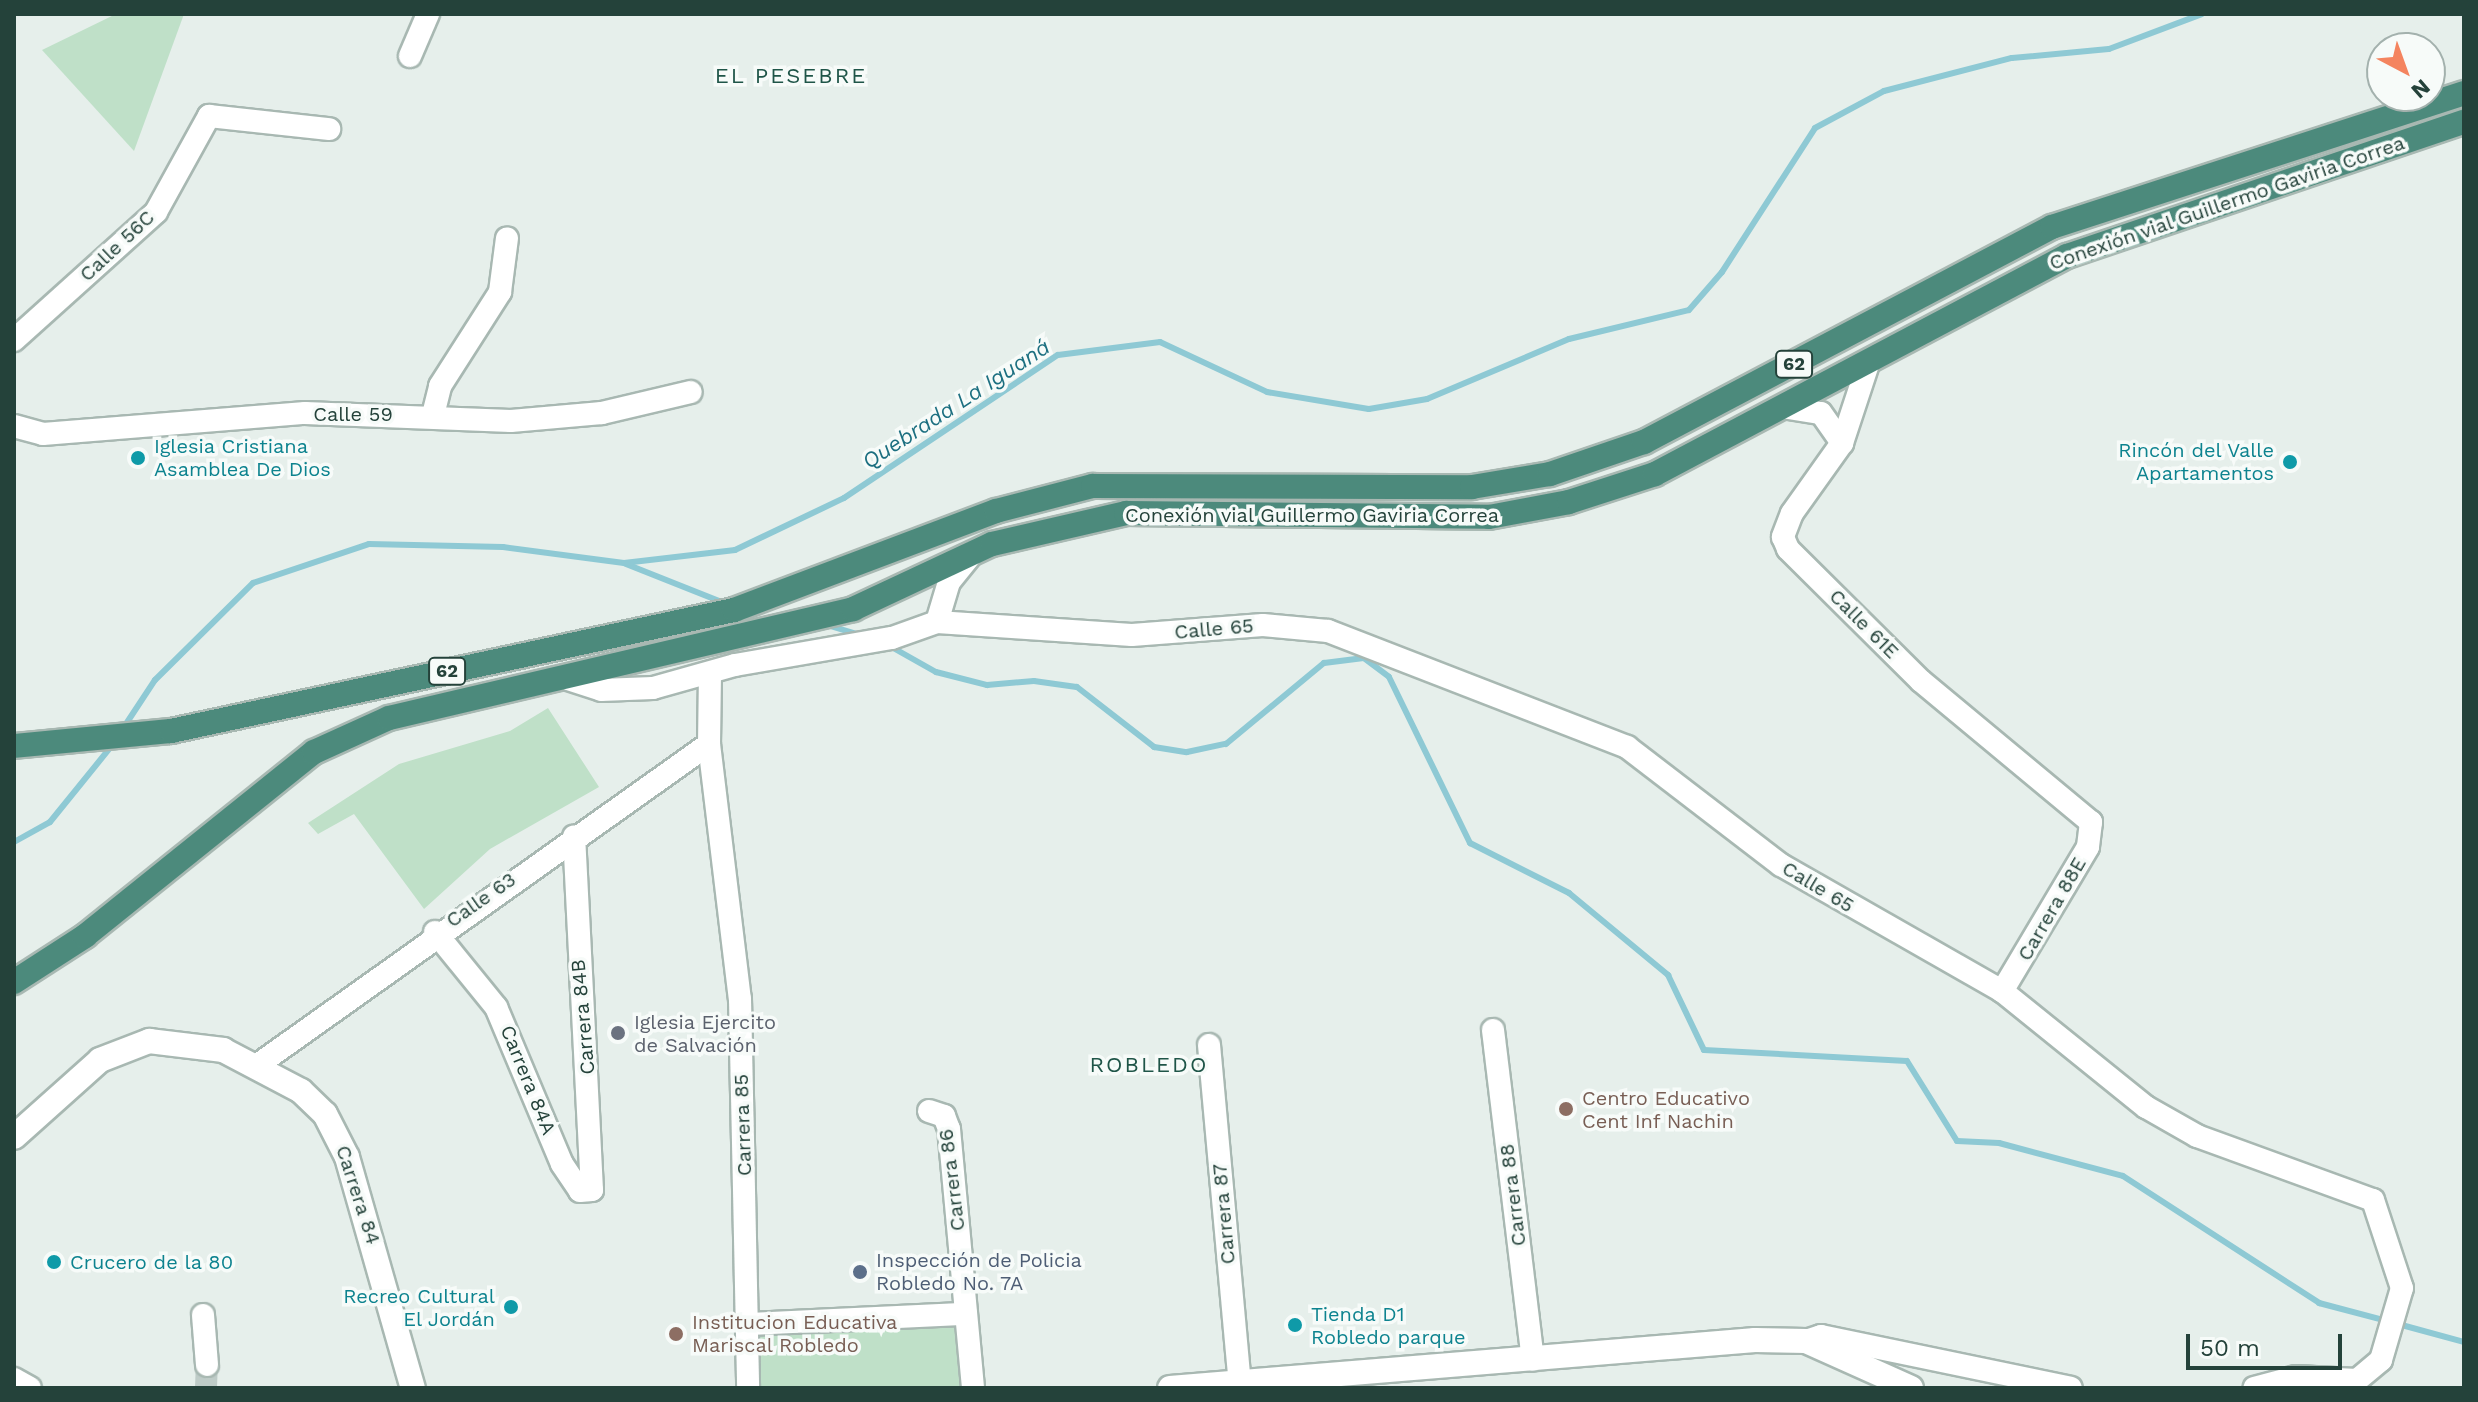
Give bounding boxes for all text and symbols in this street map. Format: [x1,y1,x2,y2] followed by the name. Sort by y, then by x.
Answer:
[2366,32,2446,112] north arrow
[714,63,868,89] district label: EL PESEBRE
[2406,74,2435,104] text: N
[2045,130,2409,276] street label: Conexión vial Guillermo Gaviria Correa
[75,205,159,287] street label: Calle 56C
[857,333,1055,475] water label: Quebrada La Iguaná
[1774,350,1814,378] road number: 62
[313,402,393,426] street label: Calle 59
[154,434,331,481] place label: Iglesia Cristiana Asamblea De Dios
[2117,438,2274,485] place label: Rincón del Valle Apartamentos
[129,449,147,467] marker: Iglesia Cristiana Asamblea De Dios
[2281,453,2299,471] marker: Rincón del Valle Apartamentos
[1124,503,1500,527] street label: Conexión vial Guillermo Gaviria Correa
[1824,584,1904,664] street label: Calle 61E
[1173,614,1255,644] street label: Calle 65
[427,657,467,685] road number: 62
[2013,853,2091,965] street label: Carrera 88E
[1778,856,1858,918] street label: Calle 65
[442,867,520,933] street label: Calle 63
[566,958,600,1076] street label: Carrera 84B
[634,1010,776,1057] place label: Iglesia Ejercito de Salvación
[495,1022,561,1138] street label: Carrera 84A
[609,1024,627,1042] marker: Iglesia Ejercito de Salvación
[1090,1052,1208,1078] district label: ROBLEDO
[729,1073,757,1177] street label: Carrera 85
[1582,1086,1750,1133] place label: Centro Educativo Cent Inf Nachin
[1557,1100,1575,1118] marker: Centro Educativo Cent Inf Nachin
[934,1127,970,1233] street label: Carrera 86
[331,1142,385,1248] street label: Carrera 84
[1495,1142,1531,1248] street label: Carrera 88
[1208,1162,1240,1266] street label: Carrera 87
[876,1248,1082,1295] place label: Inspección de Policia Robledo No. 7A
[70,1250,234,1274] place label: Crucero de la 80
[45,1253,63,1271] marker: Crucero de la 80
[851,1263,869,1281] marker: Inspección de Policia Robledo No. 7A
[343,1284,495,1331] place label: Recreo Cultural El Jordán
[502,1298,520,1316] marker: Recreo Cultural El Jordán
[1311,1302,1466,1349] place label: Tienda D1 Robledo parque
[692,1310,897,1357] place label: Institucion Educativa Mariscal Robledo
[1286,1316,1304,1334] marker: Tienda D1 Robledo parque
[2190,1318,2346,1368] scale bar
[667,1325,685,1343] marker: Institucion Educativa Mariscal Robledo
[2200,1334,2260,1362] text: 50 m

